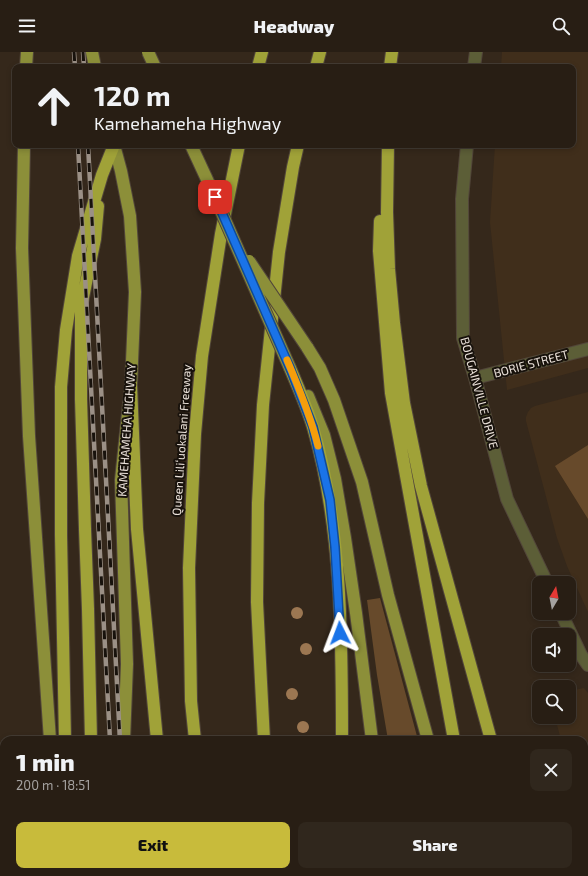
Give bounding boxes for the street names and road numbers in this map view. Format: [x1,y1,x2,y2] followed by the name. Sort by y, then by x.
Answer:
[458,335,502,450] street label: BOUGAINVILLE DRIVE
[492,346,570,380] street label: BORIE STREET
[114,363,138,497] street label: KAMEHAMEHA HIGHWAY
[169,363,194,516] street label: Queen Liliʻuokalani Freeway

